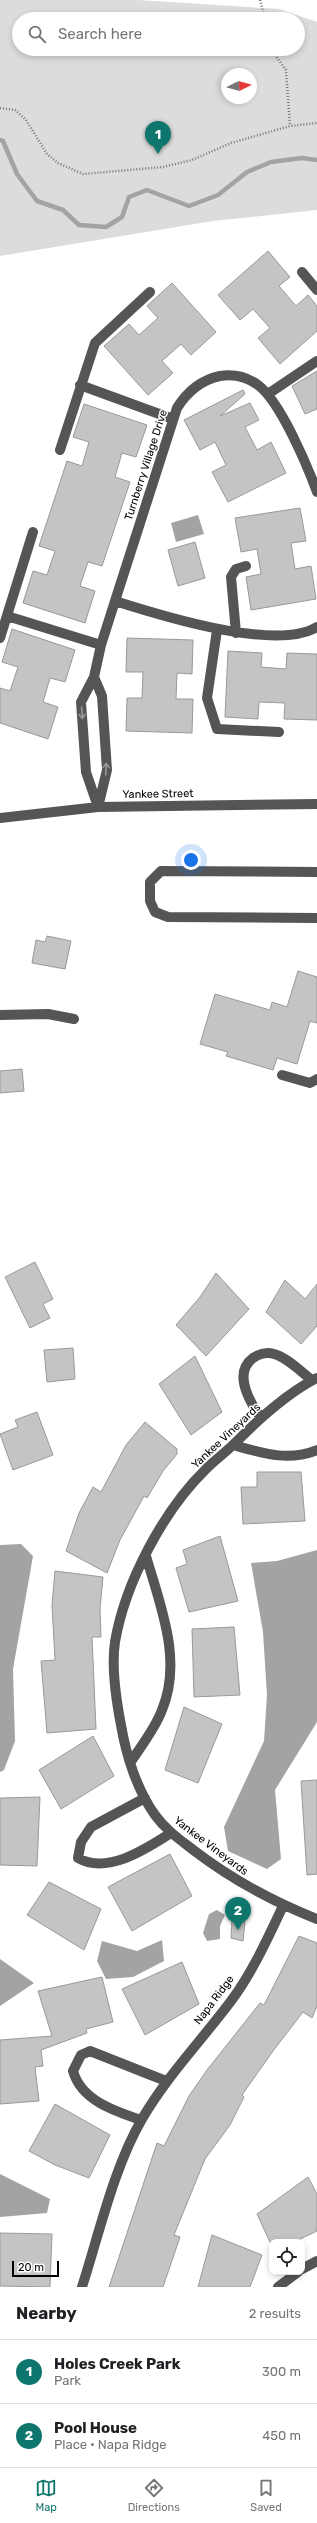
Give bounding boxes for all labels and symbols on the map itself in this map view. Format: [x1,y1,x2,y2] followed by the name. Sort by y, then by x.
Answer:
[221,68,257,104] north arrow
[145,121,171,154] pin: 1
[122,408,170,522] street label: Turnberry Village Drive
[78,706,85,719] one-way arrow
[102,763,109,776] one-way arrow
[122,787,194,801] street label: Yankee Street
[181,850,201,870] your location
[189,1400,263,1471] street label: Yankee Vineyards
[171,1814,251,1878] street label: Yankee Vineyards
[225,1897,251,1930] pin: 2
[191,1973,237,2027] street label: Napa Ridge
[12,2259,59,2278] scale bar

